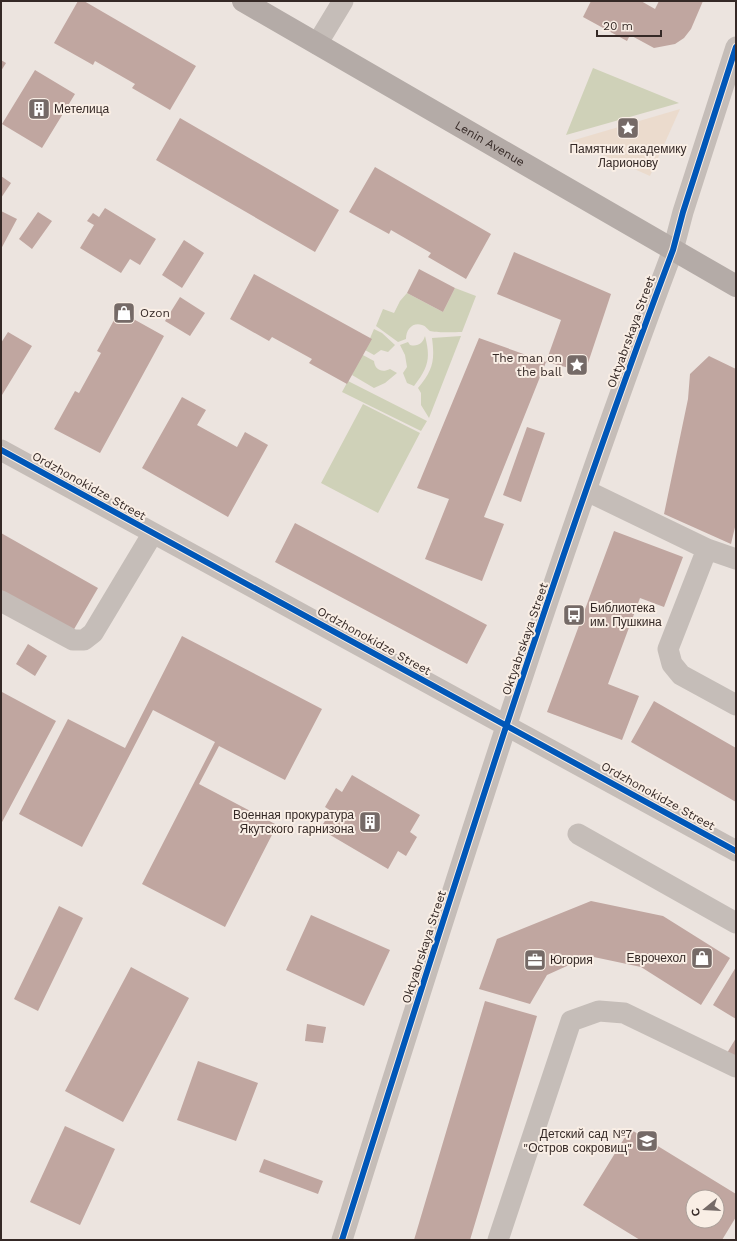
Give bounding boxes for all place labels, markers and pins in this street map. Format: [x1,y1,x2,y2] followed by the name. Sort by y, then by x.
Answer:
[26,96,52,122] building icon: Метелица
[54,102,110,116] place label: Метелица
[615,115,641,141] place icon: Памятник академику Ларионову
[569,142,687,170] place label: Памятник академику Ларионову
[111,300,137,326] shop icon: Ozon
[140,306,170,320] place label: Ozon
[492,351,562,379] place label: The man on the ball
[564,352,590,378] place icon: The man on the ball
[590,601,662,629] place label: Библиотека им. Пушкина
[561,602,587,628] bus stop icon: Библиотека им. Пушкина
[233,808,354,836] place label: Военная прокуратура Якутского гарнизона
[357,809,383,835] building icon: Военная прокуратура Якутского гарнизона
[689,945,715,971] shop icon: Еврочехол
[522,947,548,973] office icon: Югория
[627,951,686,965] place label: Еврочехол
[550,953,593,967] place label: Югория
[523,1127,632,1155] place label: Детский сад №7 "Остров сокровищ"
[634,1128,660,1154] school or university icon: Детский сад №7 "Остров сокровищ"

